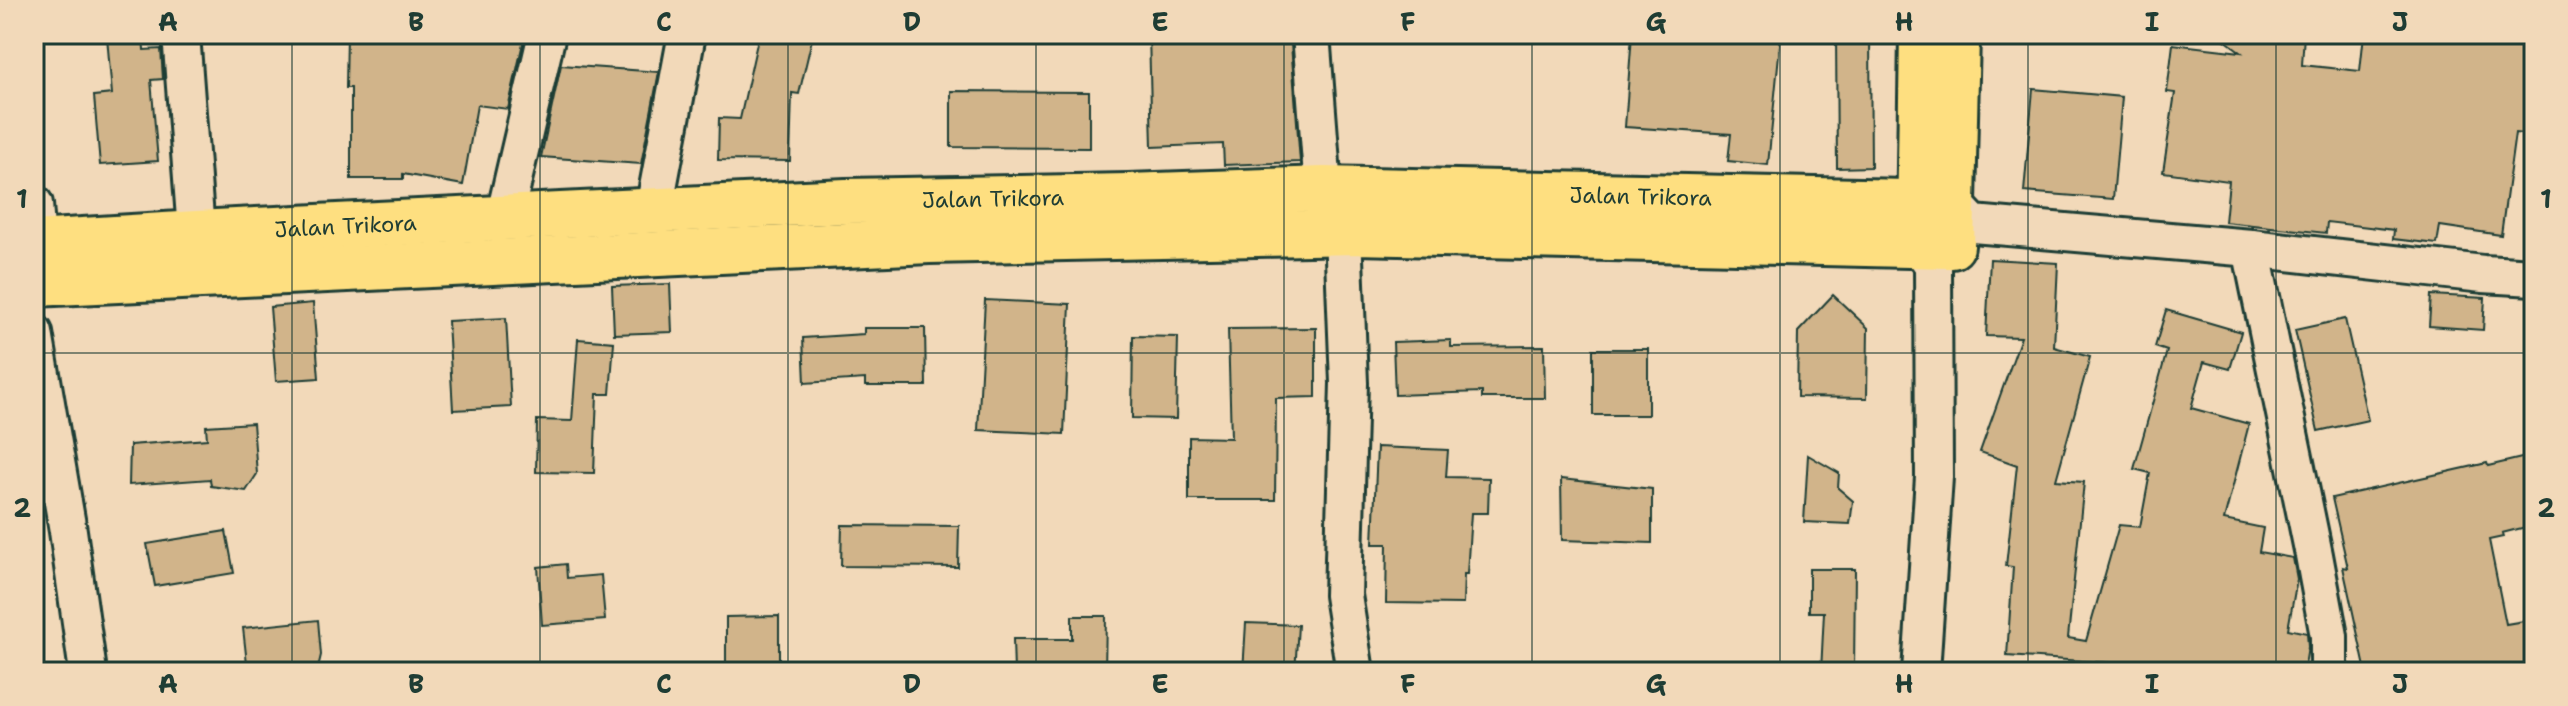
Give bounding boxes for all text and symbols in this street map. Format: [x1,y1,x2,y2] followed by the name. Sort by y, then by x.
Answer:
[158,4,178,39] text: A
[408,4,424,39] text: B
[656,4,672,39] text: C
[903,4,921,39] text: D
[1151,4,1169,39] text: E
[1400,4,1416,39] text: F
[1646,4,1667,39] text: G
[1895,4,1913,39] text: H
[2145,4,2159,39] text: I
[2392,4,2408,39] text: J
[1569,180,1712,213] street label: Jalan Trikora
[16,181,28,216] text: 1
[2540,181,2552,216] text: 1
[922,183,1065,215] street label: Jalan Trikora
[274,208,418,244] street label: Jalan Trikora
[13,490,31,525] text: 2
[2537,490,2555,525] text: 2
[158,666,178,701] text: A
[408,666,424,701] text: B
[656,666,672,701] text: C
[903,666,921,701] text: D
[1151,666,1169,701] text: E
[1400,666,1416,701] text: F
[1646,666,1667,701] text: G
[1895,666,1913,701] text: H
[2145,666,2159,701] text: I
[2392,666,2408,701] text: J

